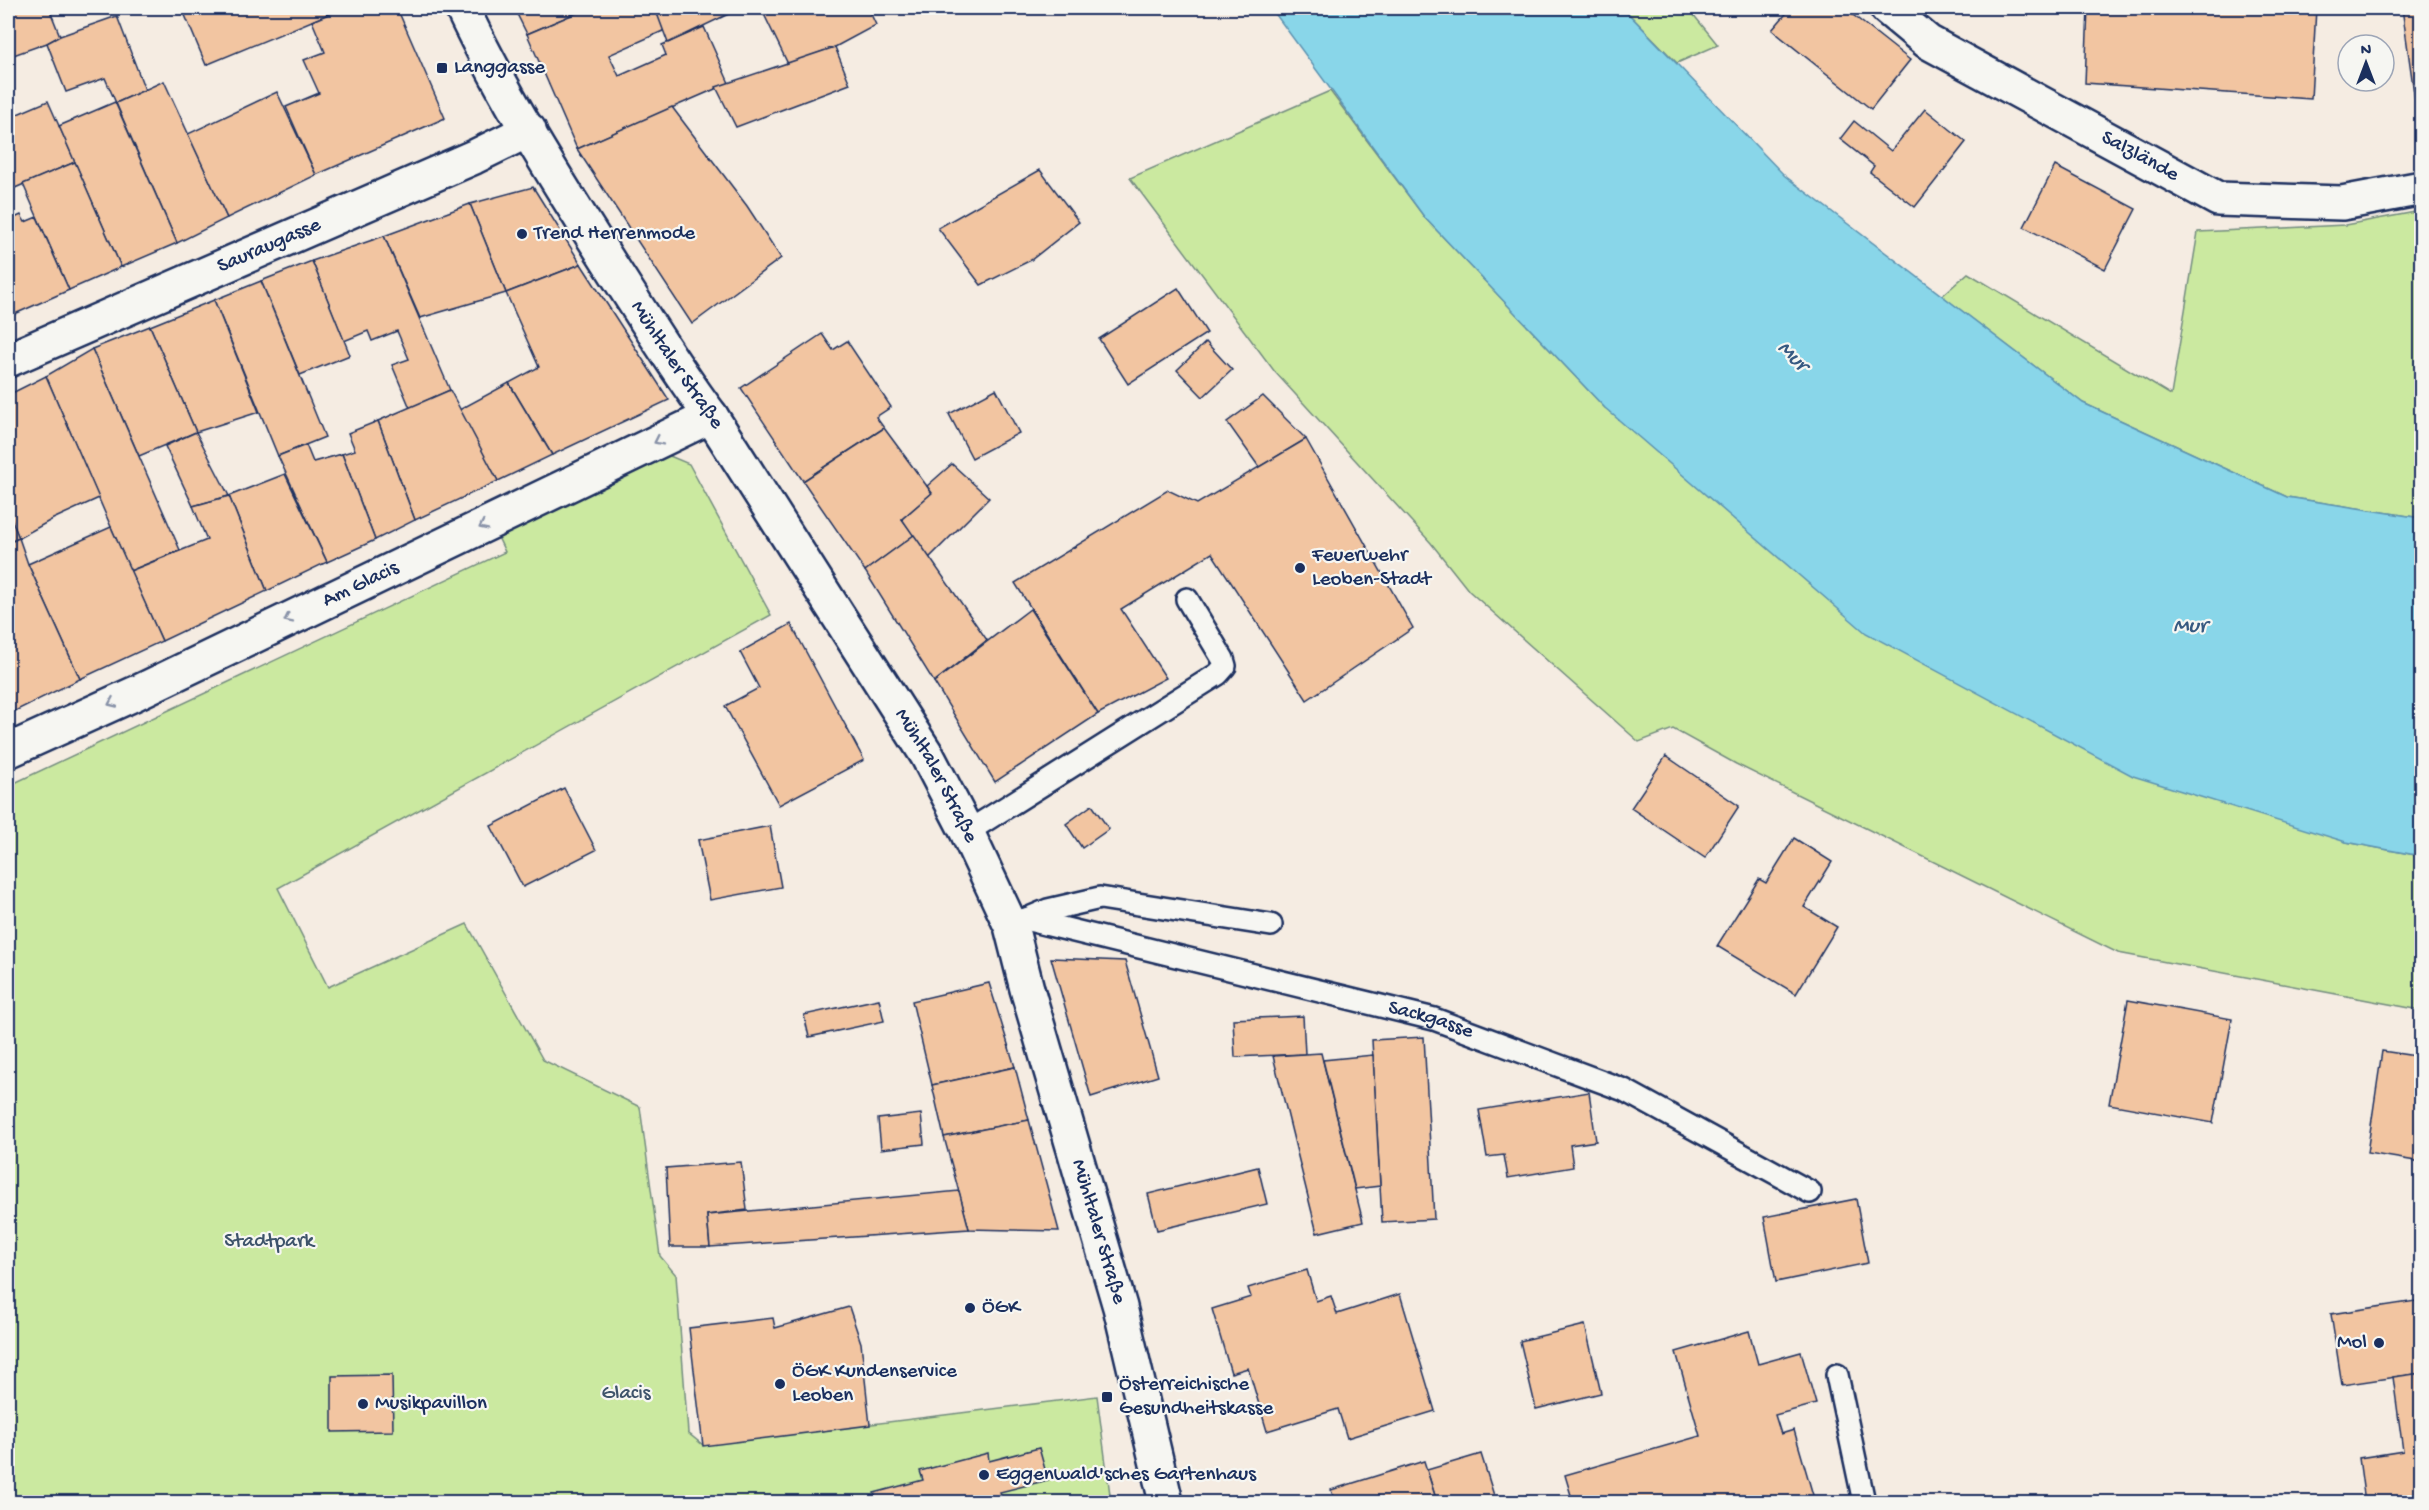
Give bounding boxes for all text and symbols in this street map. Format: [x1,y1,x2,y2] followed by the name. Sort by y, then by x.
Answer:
[2336,33,2396,93] north arrow
[2361,42,2372,61] text: N
[454,56,546,81] place label: Langgasse
[435,61,449,75] marker: Langgasse
[2096,125,2184,188] street label: Salzlände
[214,212,326,280] street label: Sauraugasse
[533,222,696,247] place label: Trend Herrenmode
[515,227,529,241] marker: Trend Herrenmode
[624,296,729,435] street label: Mühltaler Straße
[1771,336,1816,381] water label: Mur
[654,434,665,446] one-way arrow
[478,518,489,530] one-way arrow
[1311,544,1433,593] place label: Feuerwehr Leoben-Stadt
[319,555,404,614] street label: Am Glacis
[1293,561,1307,575] marker: Feuerwehr Leoben-Stadt
[283,612,294,624] one-way arrow
[2173,614,2211,640] water label: Mur
[107,696,118,708] one-way arrow
[888,704,983,848] street label: Mühltaler Straße
[1385,996,1478,1045] street label: Sackgasse
[1065,1157,1131,1308] street label: Mühltaler Straße
[224,1230,316,1255] park label: Stadtpark
[982,1296,1022,1321] place label: ÖGK
[963,1301,977,1315] marker: ÖGK
[2337,1331,2367,1356] place label: Mol
[2372,1336,2386,1350] marker: Mol
[792,1360,958,1409] place label: ÖGK Kundenservice Leoben
[1119,1373,1274,1422] place label: Österreichische Gesundheitskasse
[773,1377,787,1391] marker: ÖGK Kundenservice Leoben
[602,1382,652,1407] park label: Glacis
[1100,1390,1114,1404] marker: Österreichische Gesundheitskasse
[375,1392,487,1417] place label: Musikpavillon
[356,1397,370,1411] marker: Musikpavillon
[996,1463,1257,1488] place label: Eggenwald'sches Gartenhaus
[977,1468,991,1482] marker: Eggenwald'sches Gartenhaus

